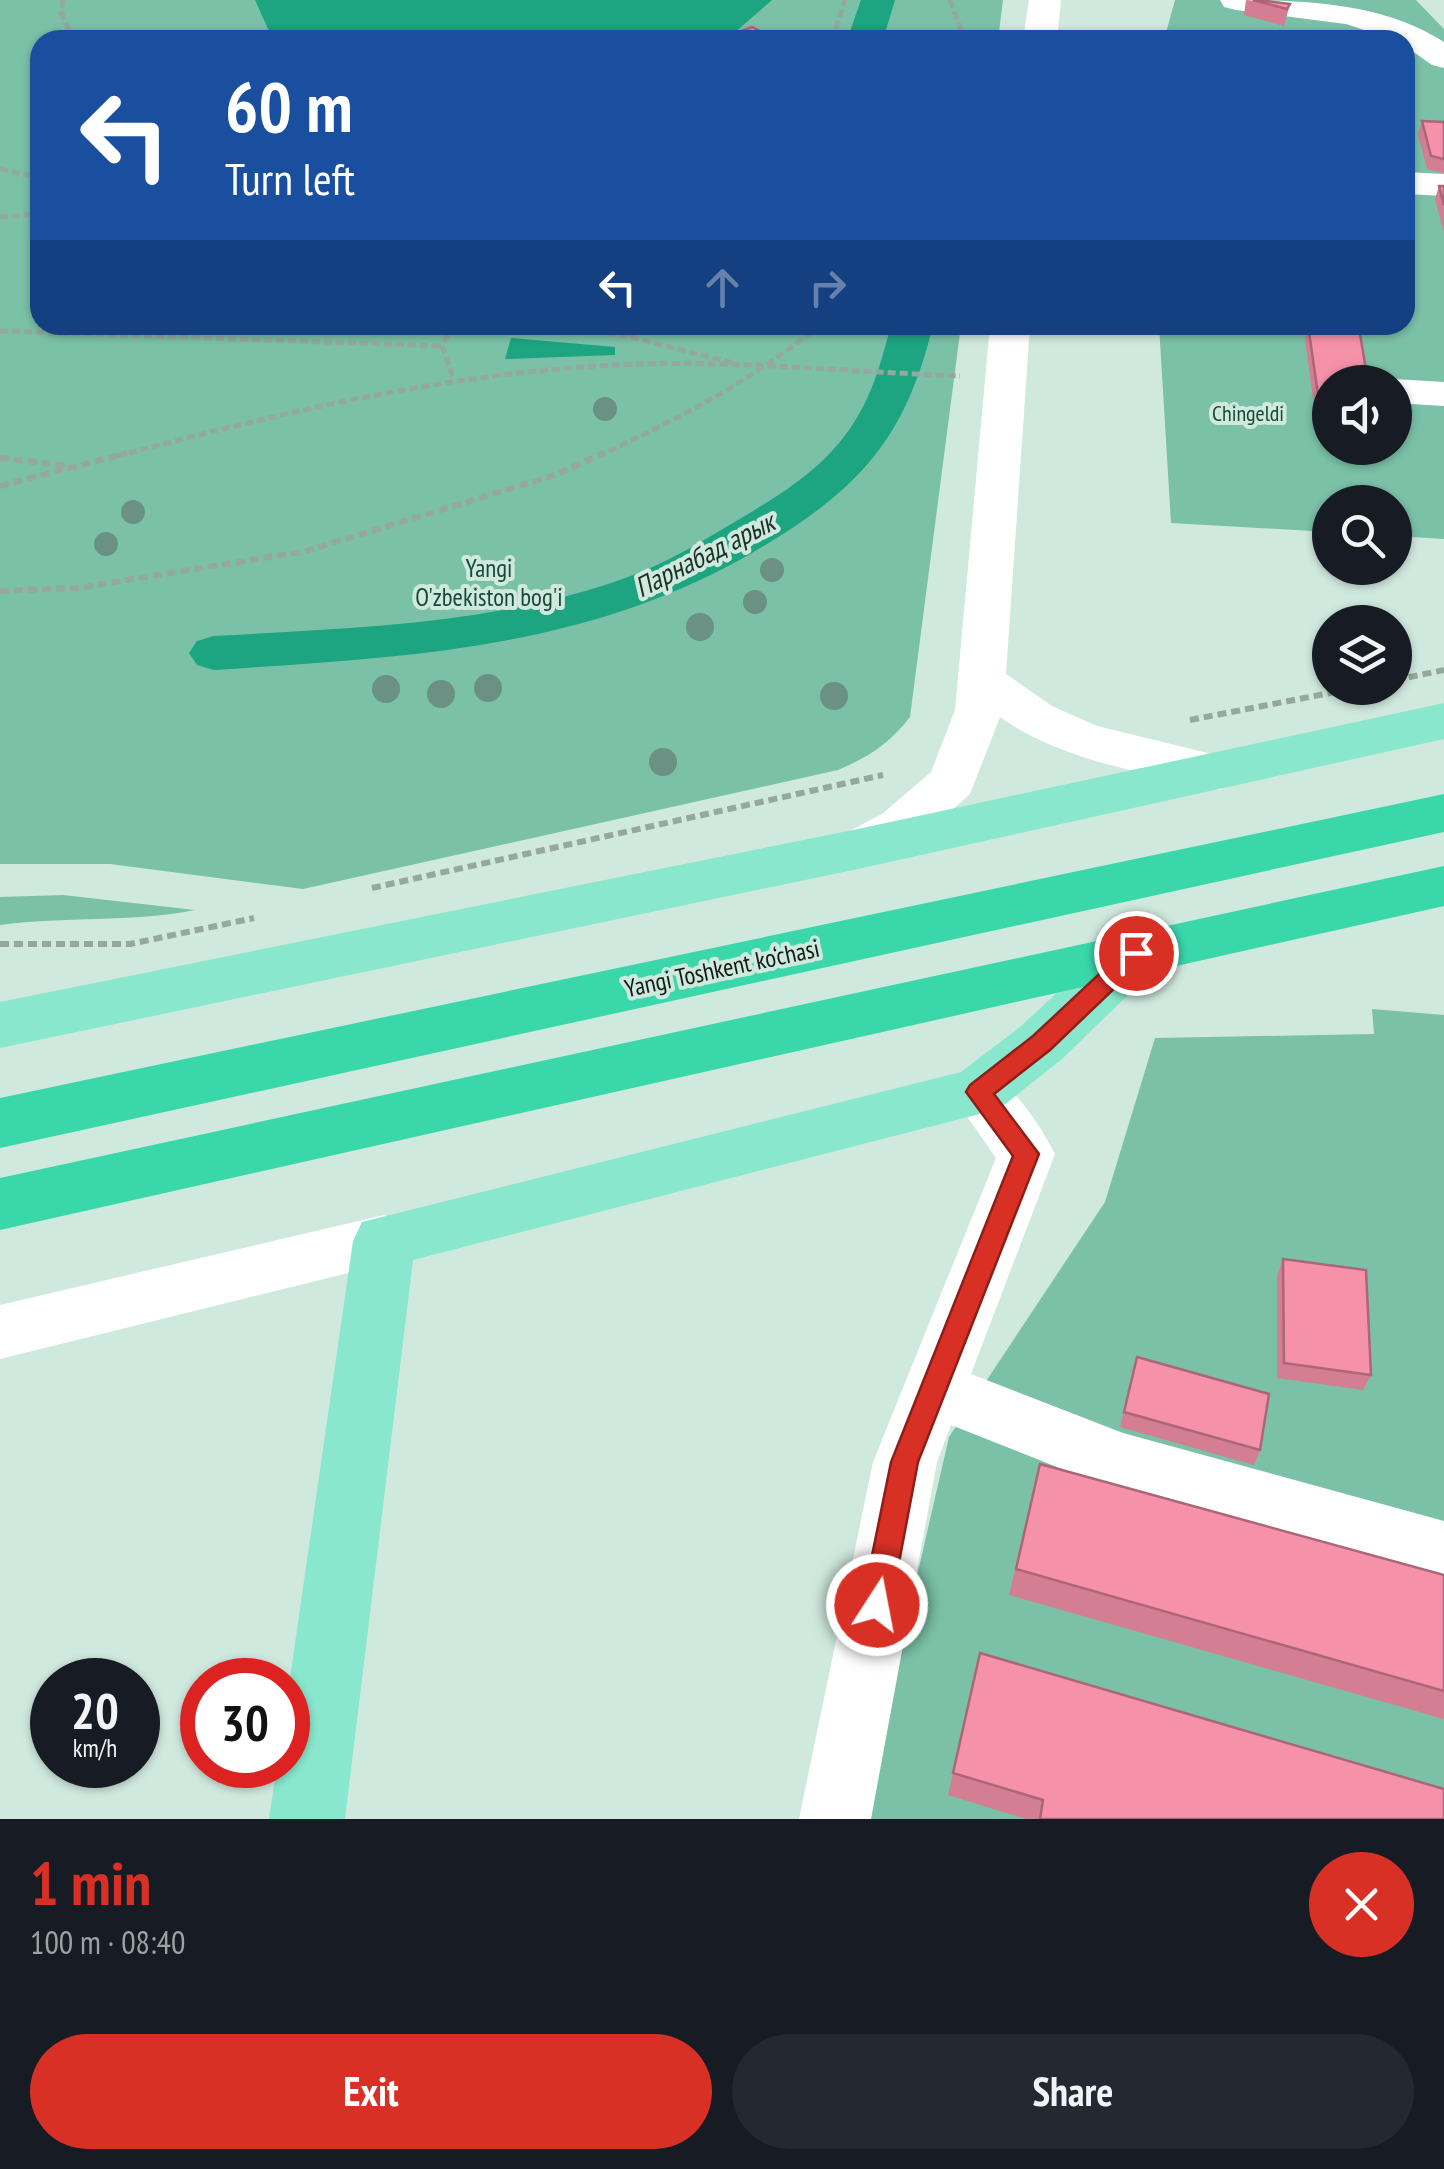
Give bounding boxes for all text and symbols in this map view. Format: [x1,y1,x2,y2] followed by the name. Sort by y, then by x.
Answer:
[225,61,353,151] text: 60 m
[60,70,190,200] icon: left
[225,149,355,207] text: Turn left
[590,260,645,315] icon: left
[695,260,750,315] icon: ahead
[800,260,855,315] icon: right
[1312,365,1412,705] map controls
[1312,365,1412,465] button: sound
[1212,399,1284,427] park label: Chingeldi
[1312,485,1412,585] button: search
[628,502,783,605] water label: Парнабад арык
[415,552,563,613] park label: Yangi O'zbekiston bog'i
[1312,605,1412,705] button: layers
[1094,911,1179,996] pin
[1109,926,1164,981] icon: arrive
[622,932,822,1004] street label: Yangi Toshkent ko‘chasi
[825,1553,929,1657] position arrow
[180,1658,310,1788] speed limit sign: 30
[71,1678,119,1743] text: 20
[73,1732,117,1764] text: km/h
[30,1844,151,1922] text: 1 min
[1309,1852,1414,1957] button: close
[30,1921,185,1963] text: 100 m · 08:40
[30,2034,712,2149] button: Exit
[732,2034,1414,2149] button: Share

